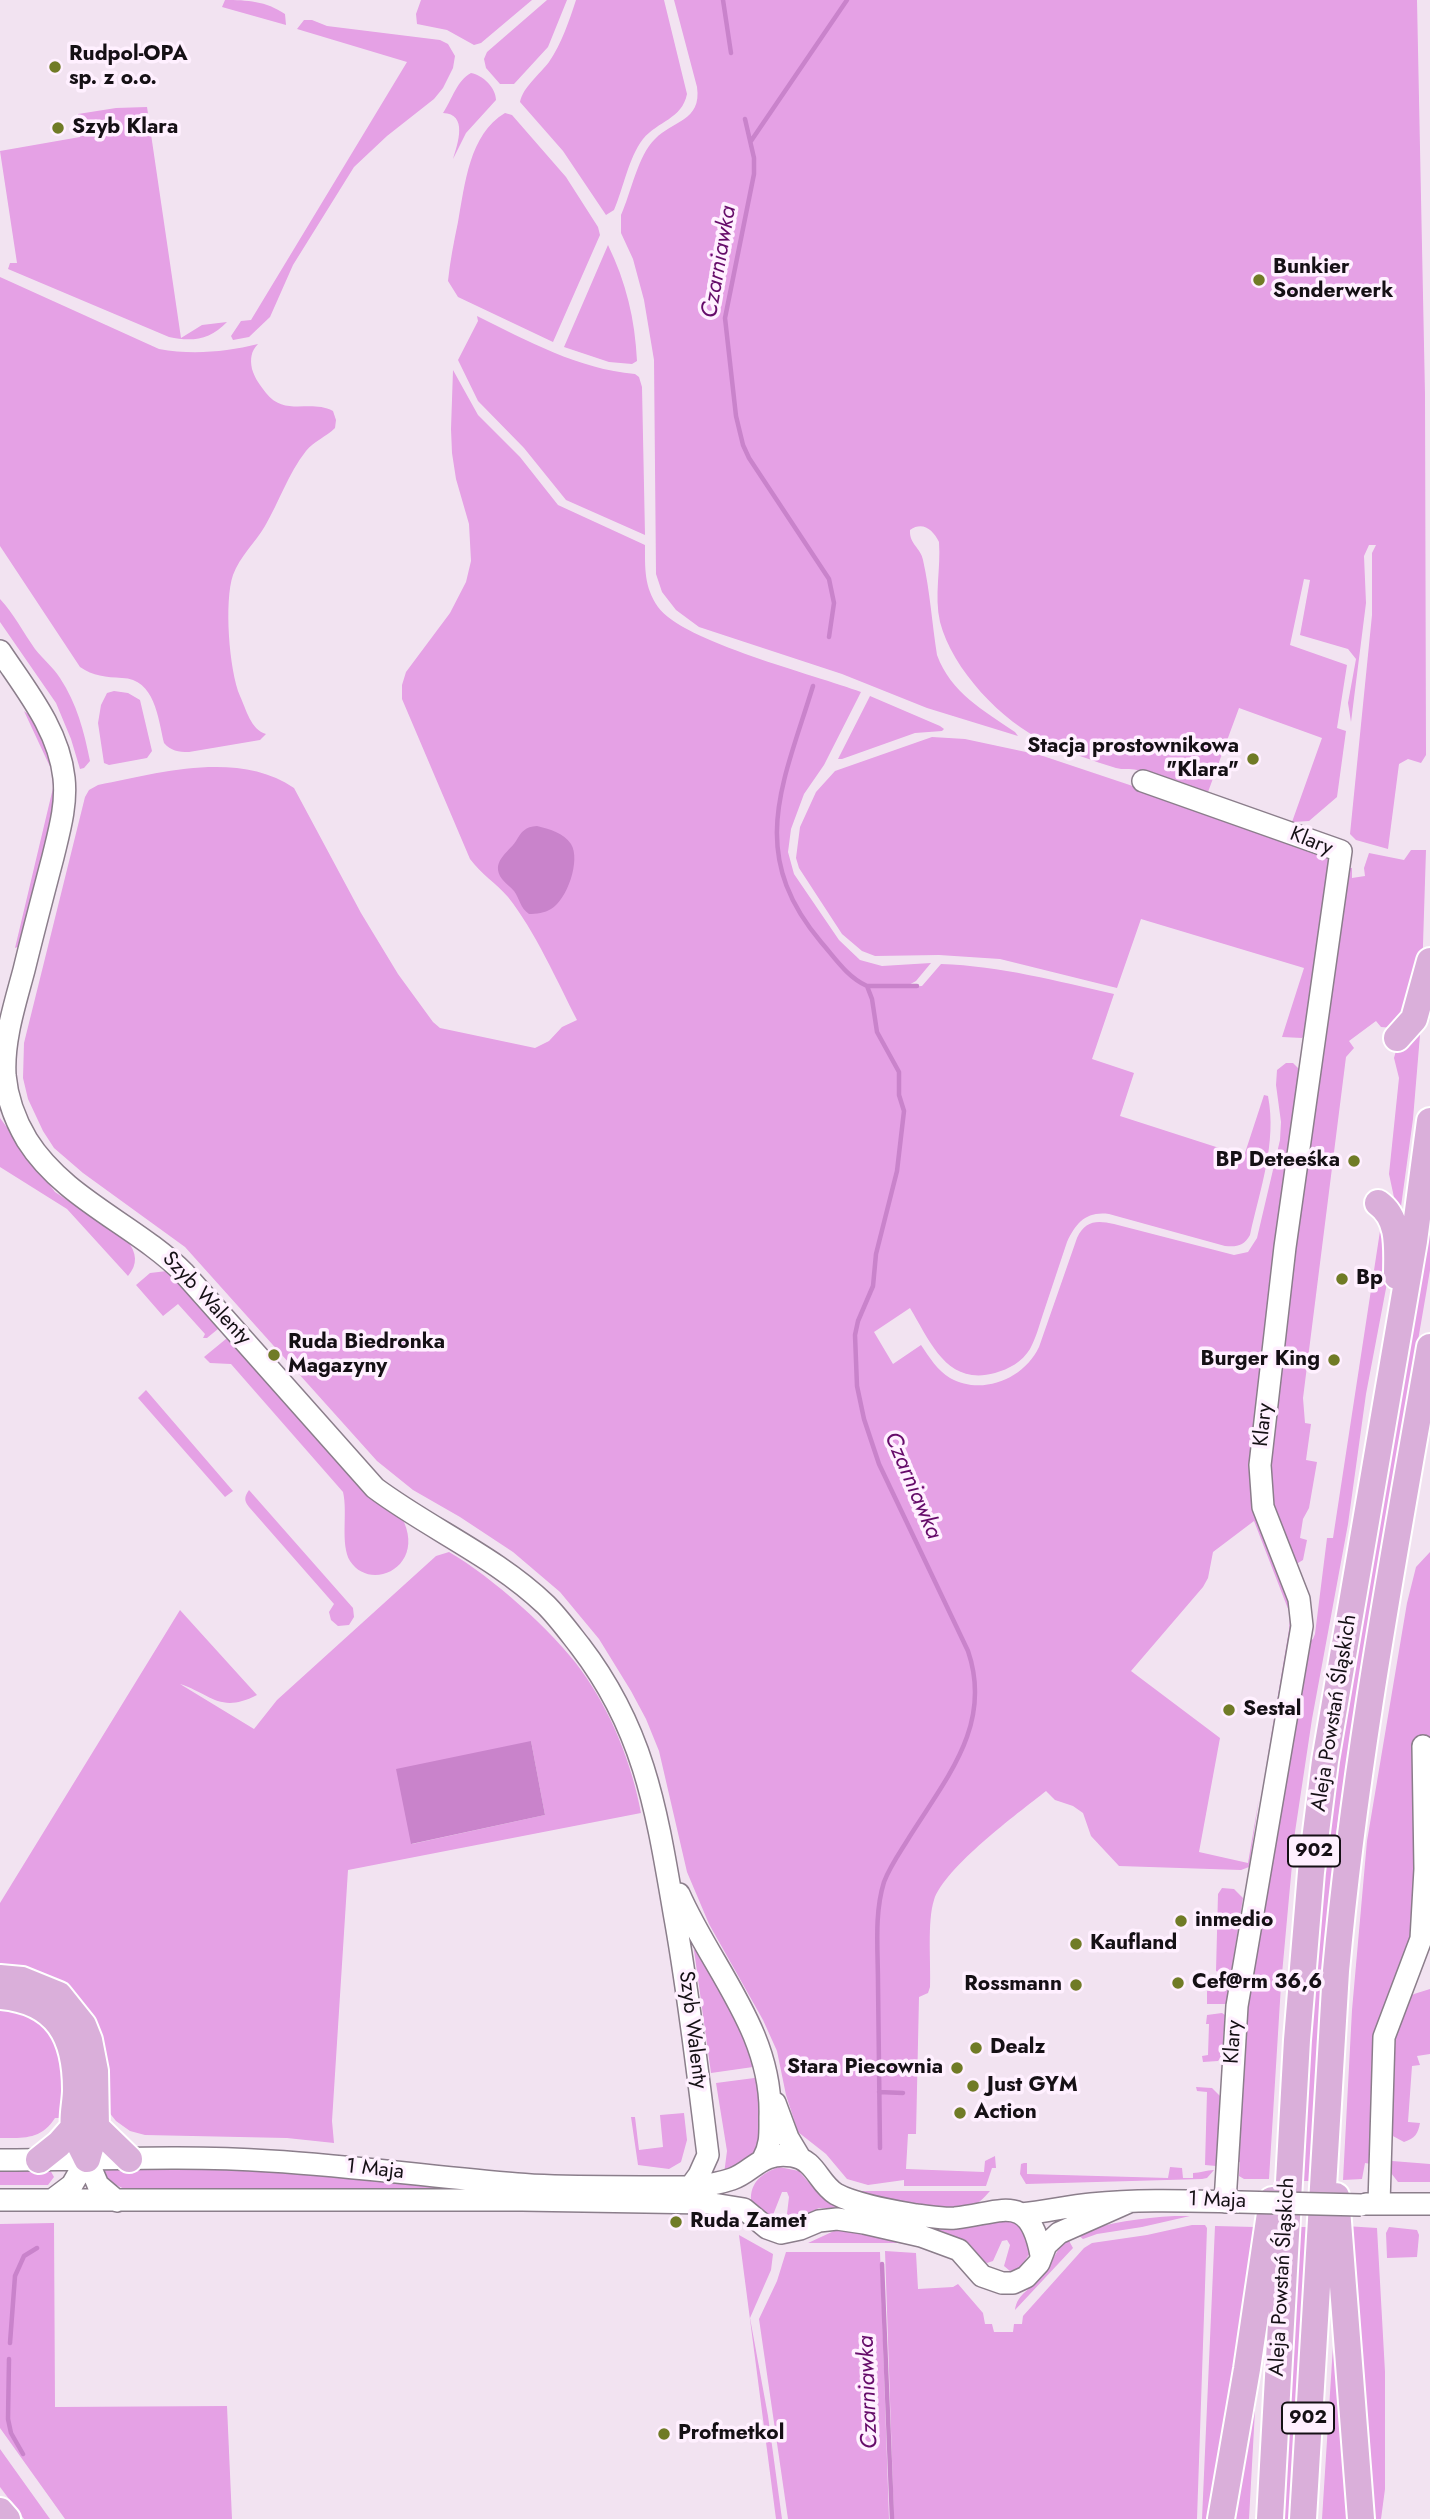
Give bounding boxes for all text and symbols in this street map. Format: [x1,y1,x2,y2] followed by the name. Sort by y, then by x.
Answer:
[69,42,188,92] place label: Rudpol-OPA sp. z o.o.
[47,59,63,75] marker: Rudpol-OPA sp. z o.o.
[72,115,178,141] place label: Szyb Klara
[50,120,66,136] marker: Szyb Klara
[697,204,743,320] water label: Czarniawka
[1273,255,1393,305] place label: Bunkier Sonderwerk
[1251,272,1267,288] marker: Bunkier Sonderwerk
[1027,734,1239,784] place label: Stacja prostownikowa "Klara"
[1245,751,1261,767] marker: Stacja prostownikowa "Klara"
[1286,822,1336,862] street label: Klary
[1215,1148,1340,1174] place label: BP Deteeśka
[1346,1153,1362,1169] marker: BP Deteeśka
[156,1247,256,1351] street label: Szyb Walenty
[1356,1266,1383,1292] place label: Bp
[1334,1271,1350,1287] marker: Bp
[288,1330,445,1380] place label: Ruda Biedronka Magazyny
[266,1347,282,1363] marker: Ruda Biedronka Magazyny
[1201,1347,1320,1373] place label: Burger King
[1326,1352,1342,1368] marker: Burger King
[1249,1402,1279,1448] street label: Klary
[877,1428,947,1544] water label: Czarniawka
[1307,1613,1363,1813] street label: Aleja Powstań Śląskich
[1243,1697,1301,1723] place label: Sestal
[1221,1702,1237,1718] marker: Sestal
[1288,1836,1340,1867] road number: 902
[1195,1908,1273,1934] place label: inmedio
[1173,1913,1189,1929] marker: inmedio
[1090,1931,1177,1957] place label: Kaufland
[1068,1936,1084,1952] marker: Kaufland
[672,1970,712,2090] street label: Szyb Walenty
[1192,1970,1322,1996] place label: Cef@rm 36,6
[964,1972,1062,1998] place label: Rossmann
[1170,1975,1186,1991] marker: Cef@rm 36,6
[1068,1977,1084,1993] marker: Rossmann
[1220,2019,1248,2065] street label: Klary
[990,2035,1045,2061] place label: Dealz
[968,2040,984,2056] marker: Dealz
[787,2055,943,2081] place label: Stara Piecownia
[949,2060,965,2076] marker: Stara Piecownia
[987,2073,1078,2099] place label: Just GYM
[965,2078,981,2094] marker: Just GYM
[974,2100,1037,2126] place label: Action
[952,2105,968,2121] marker: Action
[345,2154,405,2186] street label: 1 Maja
[1265,2177,1301,2377] street label: Aleja Powstań Śląskich
[1187,2187,1247,2215] street label: 1 Maja
[690,2209,807,2235] place label: Ruda Zamet
[668,2214,684,2230] marker: Ruda Zamet
[853,2335,885,2449] water label: Czarniawka
[1282,2402,1334,2434] road number: 902
[678,2421,784,2447] place label: Profmetkol
[656,2426,672,2442] marker: Profmetkol

